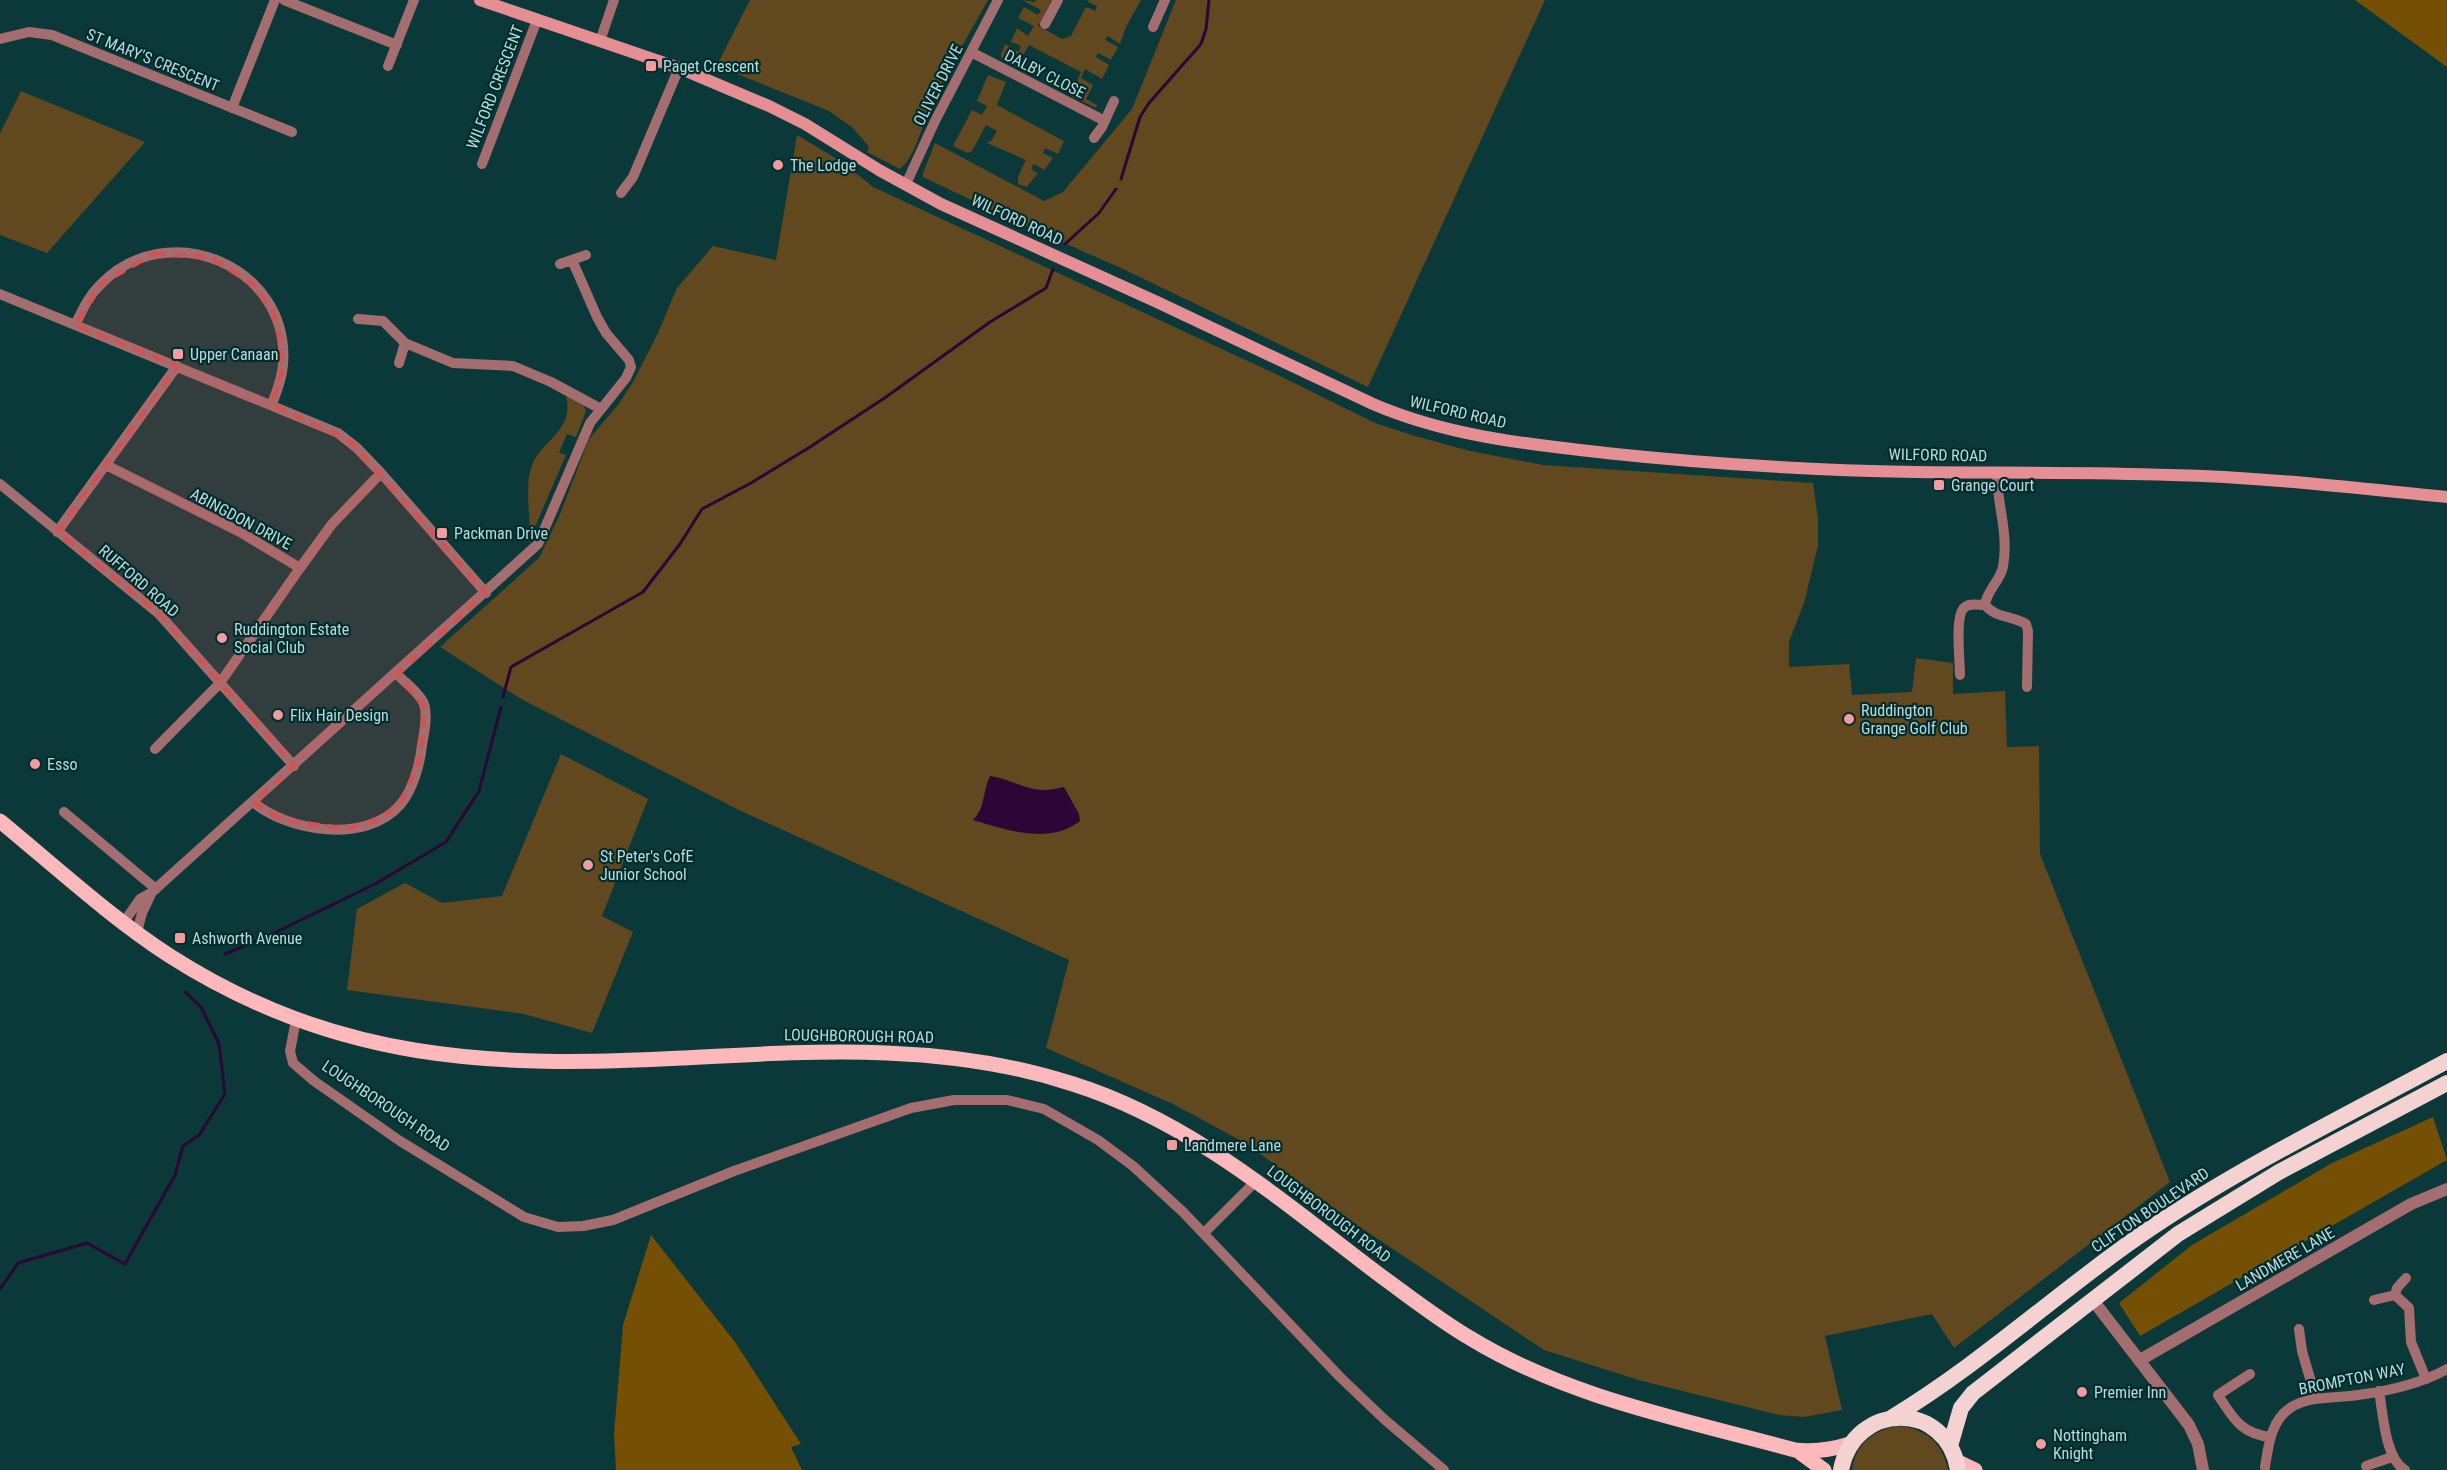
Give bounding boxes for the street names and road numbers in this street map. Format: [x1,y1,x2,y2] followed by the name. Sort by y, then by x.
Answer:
[463,22,527,152] street label: WILFORD CRESCENT
[84,25,222,95] street label: ST MARY'S CRESCENT
[909,41,967,129] street label: OLIVER DRIVE
[1001,46,1089,103] street label: DALBY CLOSE
[968,191,1066,249] street label: WILFORD ROAD
[1408,392,1508,432] street label: WILFORD ROAD
[1888,445,1988,465] street label: WILFORD ROAD
[187,484,295,554] street label: ABINGDON DRIVE
[95,541,183,621] street label: RUFFORD ROAD
[784,1025,934,1047] street label: LOUGHBOROUGH ROAD
[319,1056,453,1156] street label: LOUGHBOROUGH ROAD
[1263,1161,1395,1267] street label: LOUGHBOROUGH ROAD
[2087,1164,2213,1256] street label: CLIFTON BOULEVARD
[2232,1223,2338,1295] street label: LANDMERE LANE
[2297,1359,2407,1399] street label: BROMPTON WAY

